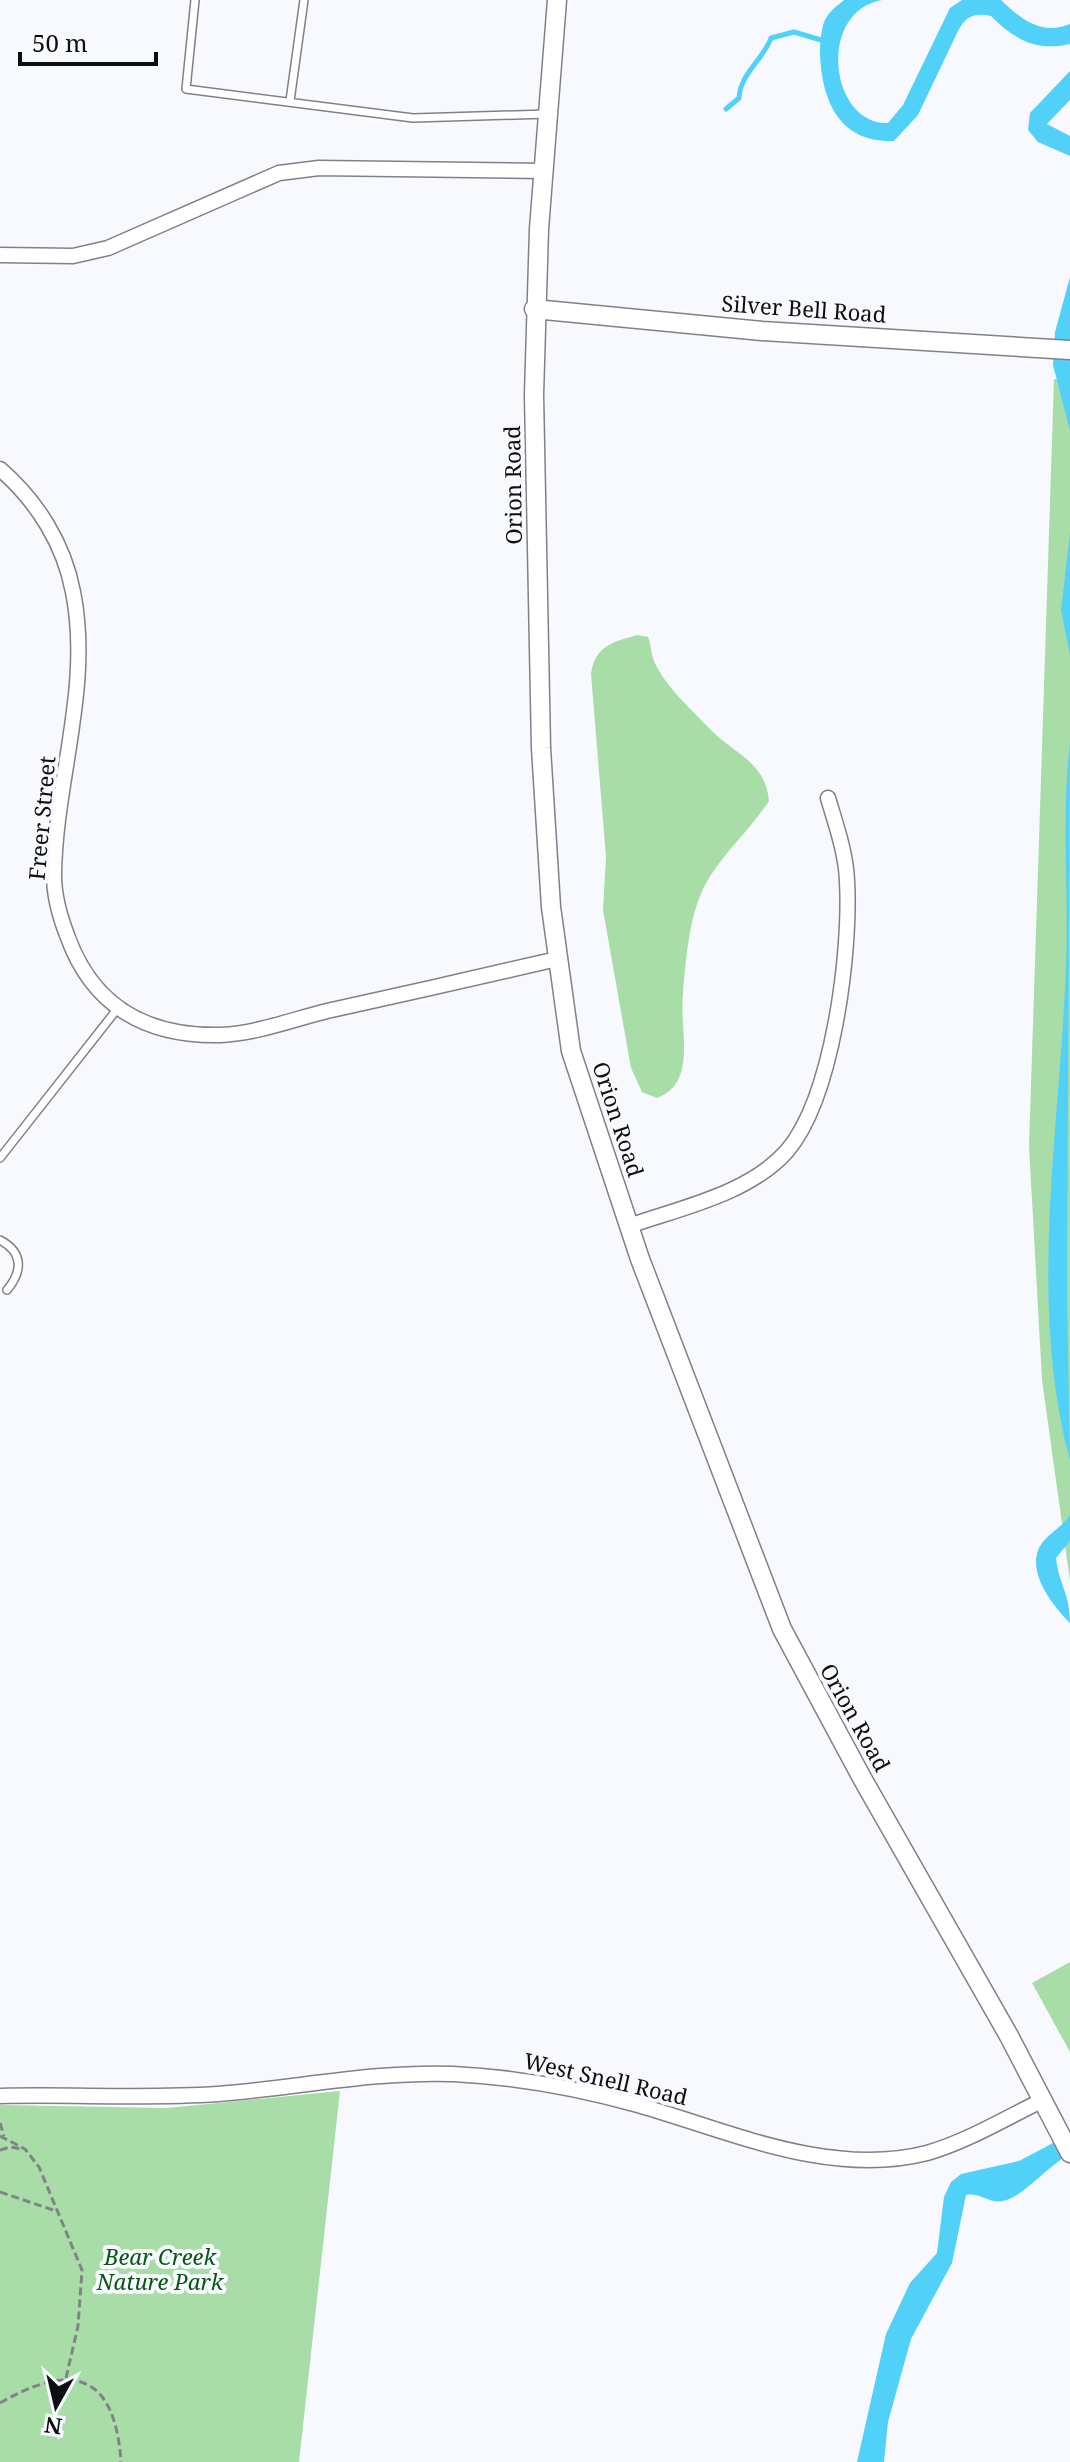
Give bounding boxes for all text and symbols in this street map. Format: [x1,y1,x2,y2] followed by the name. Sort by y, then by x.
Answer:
[20,16,156,66] scale bar
[32,26,88,59] text: 50 m
[721,287,888,329] street label: Silver Bell Road
[496,425,528,545] street label: Orion Road
[21,755,61,881] street label: Freer Street
[586,1058,652,1181] street label: Orion Road
[814,1658,898,1777] street label: Orion Road
[521,2045,691,2112] street label: West Snell Road
[96,2241,225,2296] park label: Bear Creek Nature Park
[16,2366,96,2446] north arrow
[42,2411,64,2443] text: N

